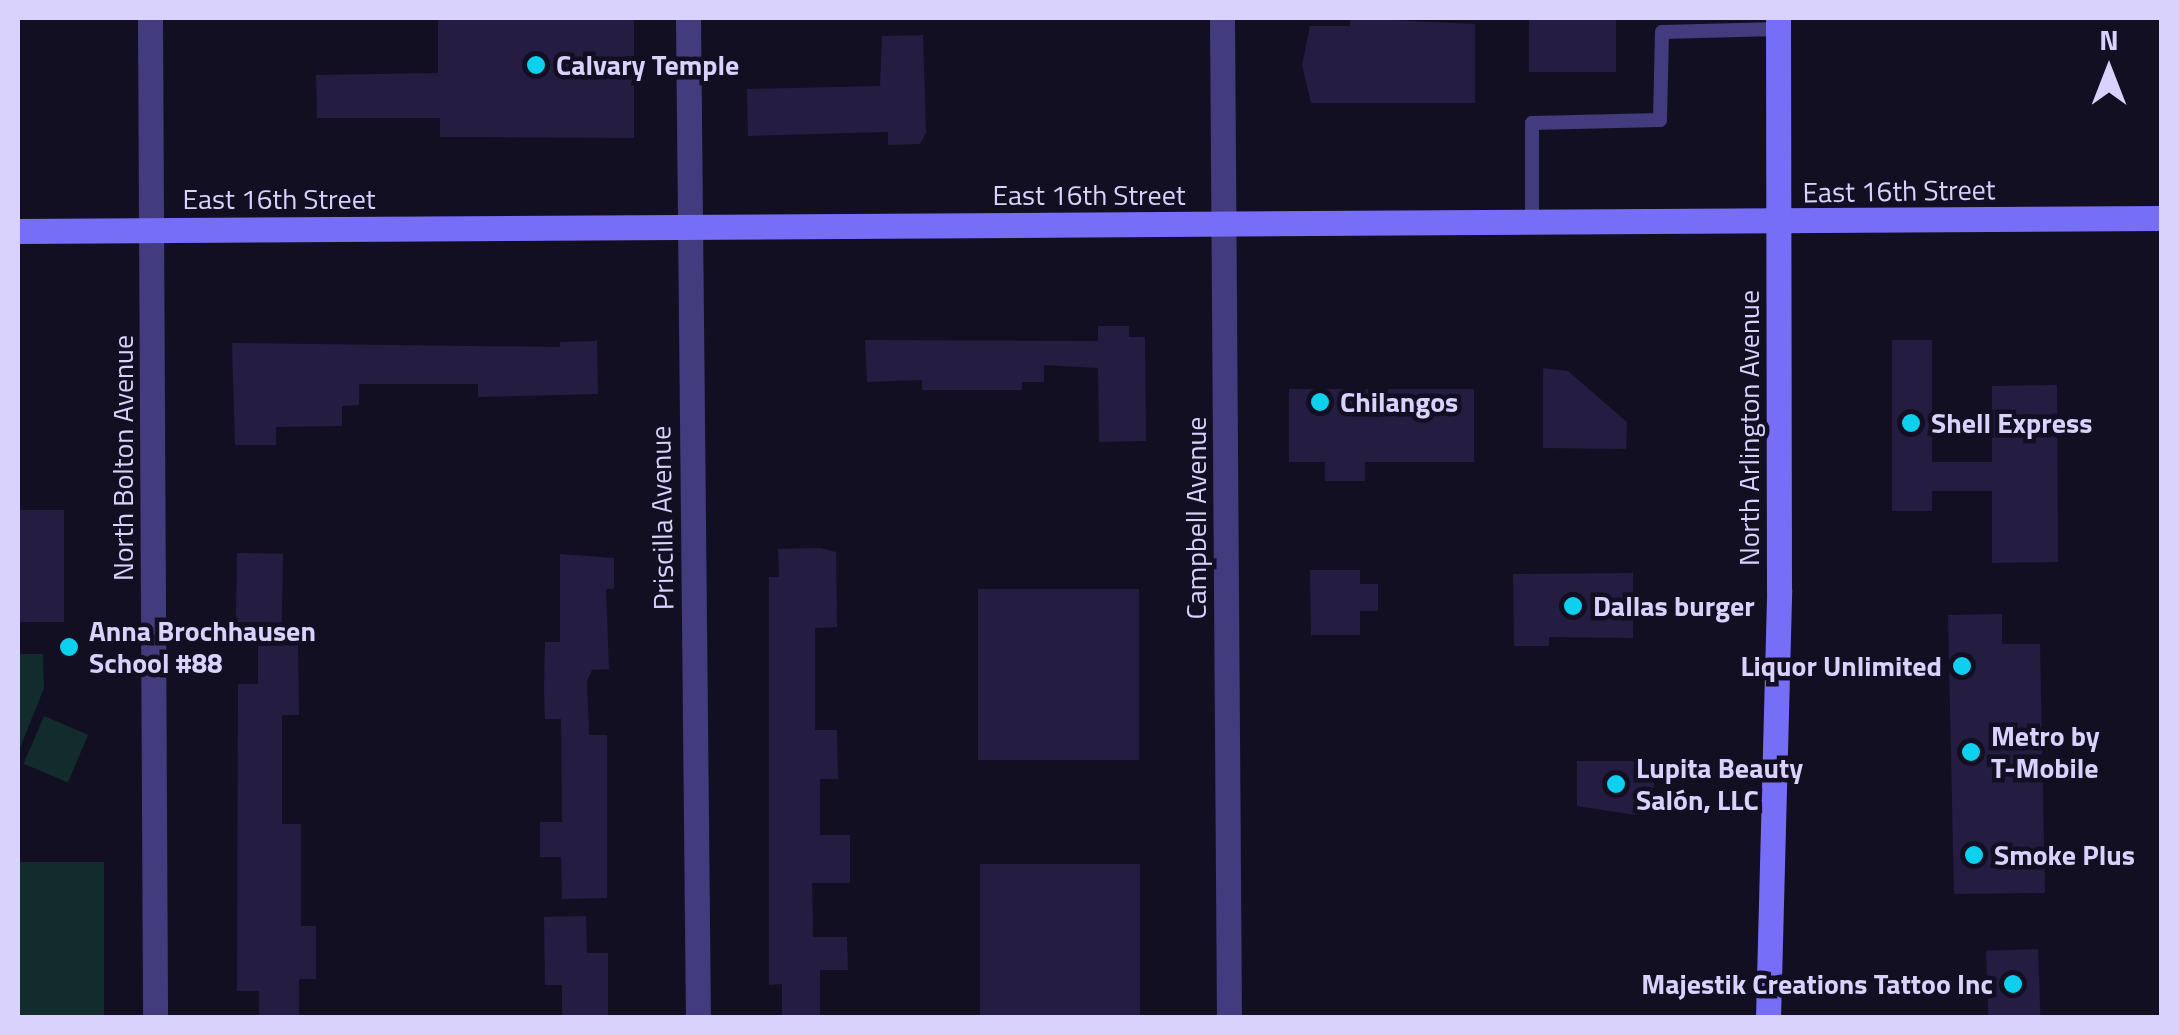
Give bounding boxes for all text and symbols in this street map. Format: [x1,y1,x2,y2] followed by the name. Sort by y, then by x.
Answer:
[2099,18,2119,61] text: N
[2059,20,2159,120] north arrow
[556,48,739,82] place label: Calvary Temple
[525,54,547,76] marker: Calvary Temple
[1802,173,1996,209] street label: East 16th Street
[992,178,1186,212] street label: East 16th Street
[182,182,376,216] street label: East 16th Street
[1732,290,1766,566] street label: North Arlington Avenue
[106,335,140,581] street label: North Bolton Avenue
[1340,385,1458,419] place label: Chilangos
[1309,391,1331,413] marker: Chilangos
[1931,406,2092,440] place label: Shell Express
[1900,412,1922,434] marker: Shell Express
[1179,417,1213,619] street label: Campbell Avenue
[644,425,680,611] street label: Priscilla Avenue
[1593,589,1755,623] place label: Dallas burger
[1562,595,1584,617] marker: Dallas burger
[89,614,316,680] place label: Anna Brochhausen School #88
[58,636,80,658] marker: Anna Brochhausen School #88
[1740,649,1942,683] place label: Liquor Unlimited
[1951,655,1973,677] marker: Liquor Unlimited
[1991,719,2100,785] place label: Metro by T-Mobile
[1960,741,1982,763] marker: Metro by T-Mobile
[1636,751,1803,817] place label: Lupita Beauty Salón, LLC
[1605,773,1627,795] marker: Lupita Beauty Salón, LLC
[1994,838,2135,872] place label: Smoke Plus
[1963,844,1985,866] marker: Smoke Plus
[1641,967,1993,1001] place label: Majestik Creations Tattoo Inc
[2002,973,2024,995] marker: Majestik Creations Tattoo Inc

